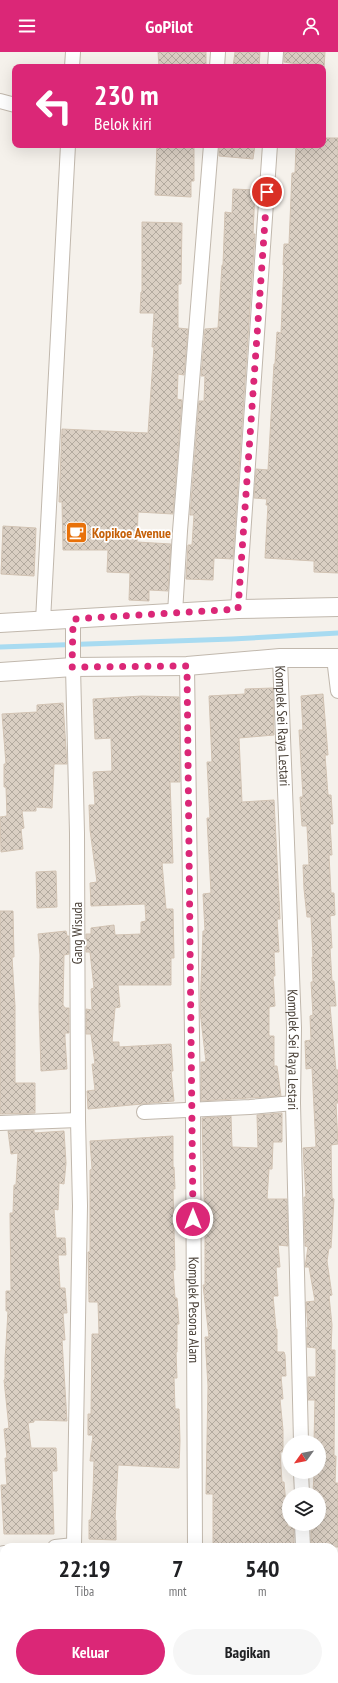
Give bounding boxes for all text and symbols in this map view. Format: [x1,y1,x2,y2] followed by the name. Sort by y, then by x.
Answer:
[16,15,38,37] icon: menu
[145,15,193,38] text: GoPilot
[300,15,322,37] icon: person
[94,76,158,113] text: 230 m
[28,80,80,132] icon: left
[94,112,152,135] text: Belok kiri
[250,175,284,209] pin
[256,181,278,203] icon: arrive
[64,520,90,546] cafe icon: Kopikoe Avenue
[92,524,171,542] place label: Kopikoe Avenue
[271,665,294,787] street label: Komplek Sei Raya Lestari
[68,902,86,964] street label: Gang Wisuda
[284,989,303,1110] street label: Komplek Sei Raya Lestari
[172,1198,214,1240] position arrow
[185,1257,203,1363] street label: Komplek Pesona Alam
[282,1435,326,1479] north arrow
[282,1435,326,1531] map controls
[282,1487,326,1531] button: layers
[58,1553,110,1584] text: 22:19
[172,1553,183,1584] text: 7
[245,1553,280,1584] text: 540
[75,1583,94,1600] text: Tiba
[169,1583,187,1600] text: mnt
[258,1583,267,1600] text: m
[16,1629,165,1675] button: Keluar
[173,1629,322,1675] button: Bagikan

